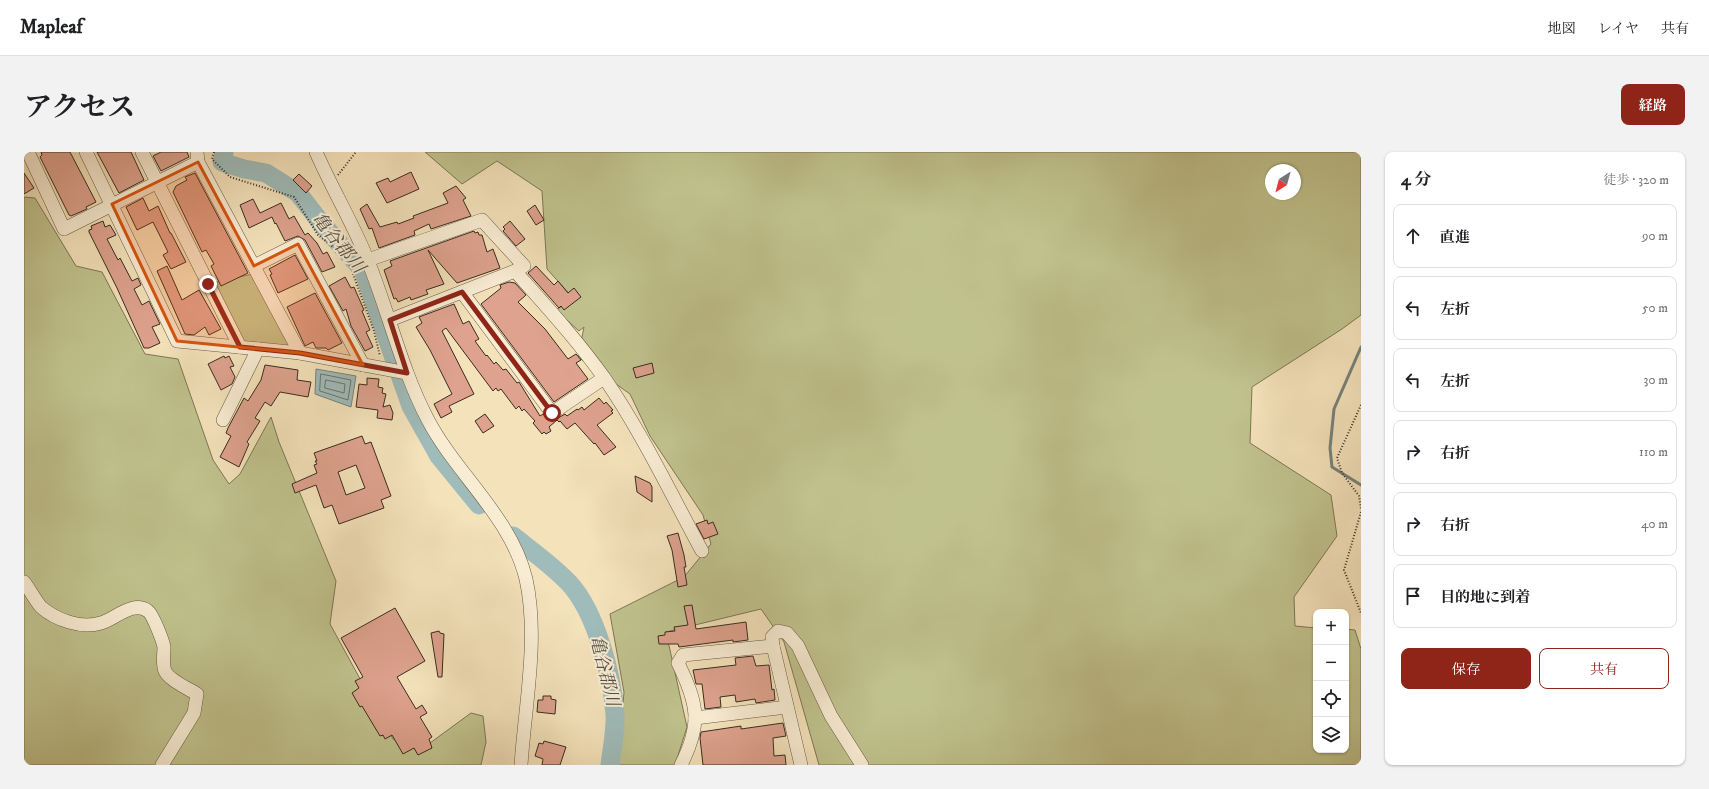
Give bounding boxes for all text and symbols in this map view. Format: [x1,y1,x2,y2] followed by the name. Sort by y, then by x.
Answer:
[20,16,83,39] text: Mapleaf
[1548,20,1576,38] text: 地図
[1598,20,1639,38] text: レイヤ
[1661,20,1689,38] text: 共有
[1621,84,1685,125] button: 経路
[24,90,135,125] text: アクセス
[1265,164,1301,200] north arrow
[1401,169,1431,191] text: 4 分
[1604,172,1669,188] text: 徒歩 · 320 m
[307,208,370,279] water label: 亀谷郡川
[1402,225,1424,247] icon: ahead
[1440,228,1470,247] text: 直進
[1642,228,1668,244] text: 90 m
[199,275,217,293] route end
[1402,297,1424,319] icon: left
[1440,300,1470,319] text: 左折
[1642,300,1668,316] text: 50 m
[1402,369,1424,391] icon: left
[1440,372,1470,391] text: 左折
[1644,372,1668,388] text: 30 m
[543,404,561,422] route start
[1402,441,1424,463] icon: right
[1440,444,1470,463] text: 右折
[1639,444,1668,460] text: 110 m
[1402,513,1424,535] icon: right
[1440,516,1470,535] text: 右折
[1641,516,1668,532] text: 40 m
[1402,585,1424,607] icon: arrive
[1440,588,1530,607] text: 目的地に到着
[1313,609,1349,753] map controls
[1313,609,1349,645] button: +
[585,633,624,711] water label: 亀谷郡川
[1313,645,1349,681] button: −
[1401,648,1531,689] button: 保存
[1539,648,1669,689] button: 共有
[1313,681,1349,717] button: locate
[1313,717,1349,753] button: layers

